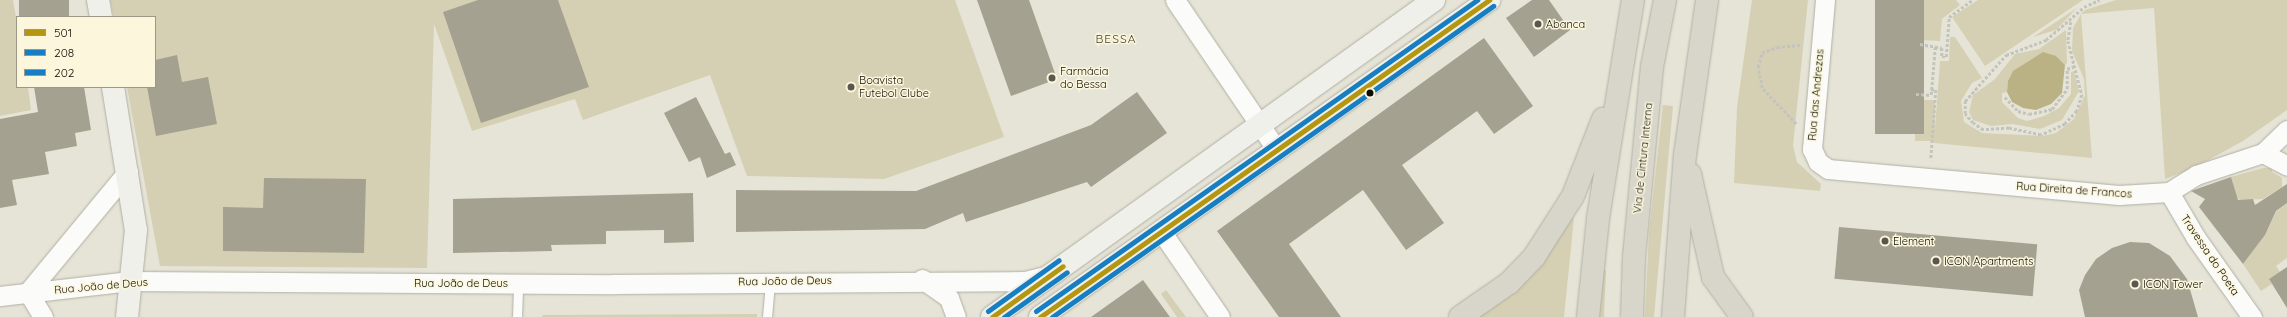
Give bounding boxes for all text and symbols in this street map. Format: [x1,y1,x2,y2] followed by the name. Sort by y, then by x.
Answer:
[16,16,156,88] legend
[1546,17,1585,31] place label: Abanca
[1533,19,1543,29] marker: Abanca
[54,25,72,40] text: 501
[1096,32,1136,46] district label: BESSA
[54,45,74,60] text: 208
[1805,49,1827,141] street label: Rua das Andrezas
[54,65,74,80] text: 202
[1060,65,1108,91] place label: Farmácia do Bessa
[1047,73,1057,83] marker: Farmácia do Bessa
[859,74,929,100] place label: Boavista Futebol Clube
[846,82,856,92] marker: Boavista Futebol Clube
[1365,88,1375,98] unlabelled marker
[1631,102,1655,214] street label: Via de Cintura Interna
[2016,179,2132,201] street label: Rua Direita de Francos
[2178,212,2242,298] street label: Travessa do Poeta
[1893,234,1934,248] place label: Element
[1880,236,1890,246] marker: Element
[1944,254,2033,268] place label: ICON Apartments
[1931,256,1941,266] marker: ICON Apartments
[738,274,832,288] street label: Rua João de Deus
[54,275,148,297] street label: Rua João de Deus
[414,276,508,290] street label: Rua João de Deus
[2143,277,2203,291] place label: ICON Tower
[2130,279,2140,289] marker: ICON Tower

